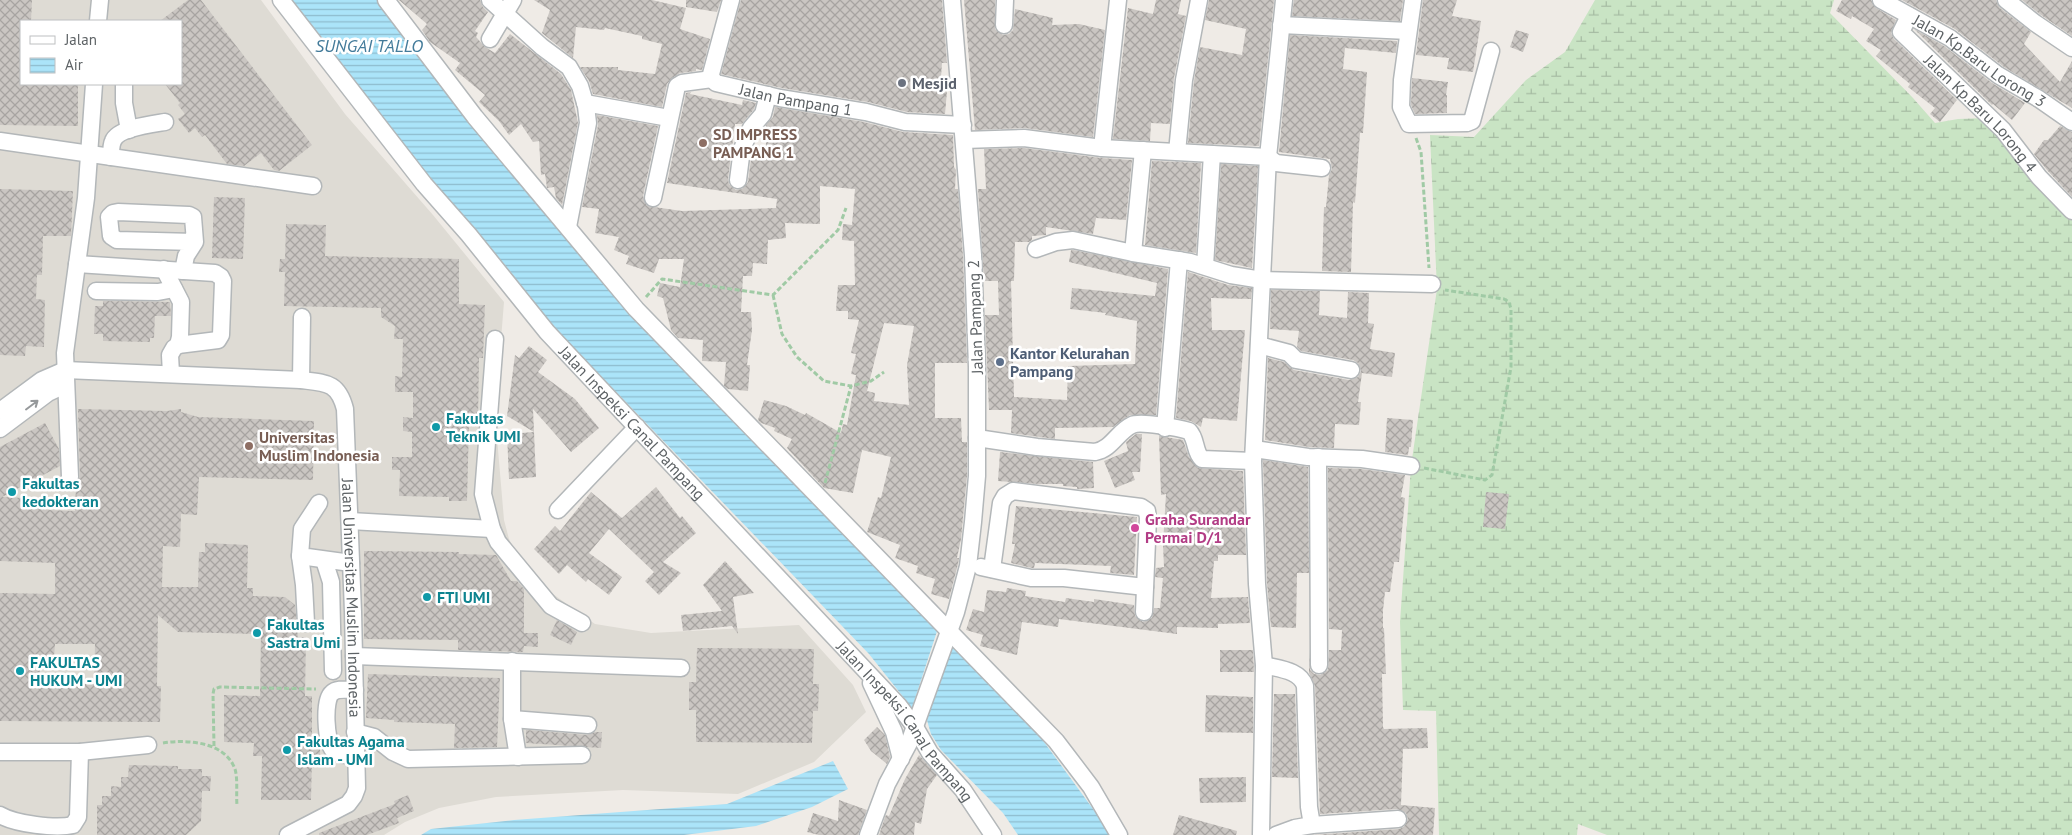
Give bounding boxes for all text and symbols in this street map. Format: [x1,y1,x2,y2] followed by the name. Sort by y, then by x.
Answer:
[1909,9,2050,111] street label: Jalan Kp.Baru Lorong 3
[20,20,182,85] legend
[64,30,97,49] text: Jalan
[315,34,423,57] water label: SUNGAI TALLO
[1920,49,2042,176] street label: Jalan Kp.Baru Lorong 4
[65,55,83,74] text: Air
[912,73,957,93] place label: Mesjid
[896,77,908,89] marker: Mesjid
[736,79,854,120] street label: Jalan Pampang 1
[713,124,797,162] place label: SD IMPRESS PAMPANG 1
[697,137,709,149] marker: SD IMPRESS PAMPANG 1
[963,259,987,376] street label: Jalan Pampang 2
[554,341,710,504] street label: Jalan Inspeksi Canal Pampang
[1010,343,1130,381] place label: Kantor Kelurahan Pampang
[994,356,1006,368] marker: Kantor Kelurahan Pampang
[25,400,39,410] one-way arrow
[446,408,521,446] place label: Fakultas Teknik UMI
[430,421,442,433] marker: Fakultas Teknik UMI
[259,427,379,465] place label: Universitas Muslim Indonesia
[243,440,255,452] marker: Universitas Muslim Indonesia
[22,473,99,511] place label: Fakultas kedokteran
[338,477,365,718] street label: Jalan Universitas Muslim Indonesia
[6,486,18,498] marker: Fakultas kedokteran
[1145,509,1251,547] place label: Graha Surandar Permai D/1
[1129,522,1141,534] marker: Graha Surandar Permai D/1
[437,587,490,607] place label: FTI UMI
[421,591,433,603] marker: FTI UMI
[267,614,341,652] place label: Fakultas Sastra Umi
[251,627,263,639] marker: Fakultas Sastra Umi
[832,636,978,805] street label: Jalan Inspeksi Canal Pampang
[30,652,122,690] place label: FAKULTAS HUKUM - UMI
[14,665,26,677] marker: FAKULTAS HUKUM - UMI
[297,731,405,769] place label: Fakultas Agama Islam - UMI
[281,744,293,756] marker: Fakultas Agama Islam - UMI

